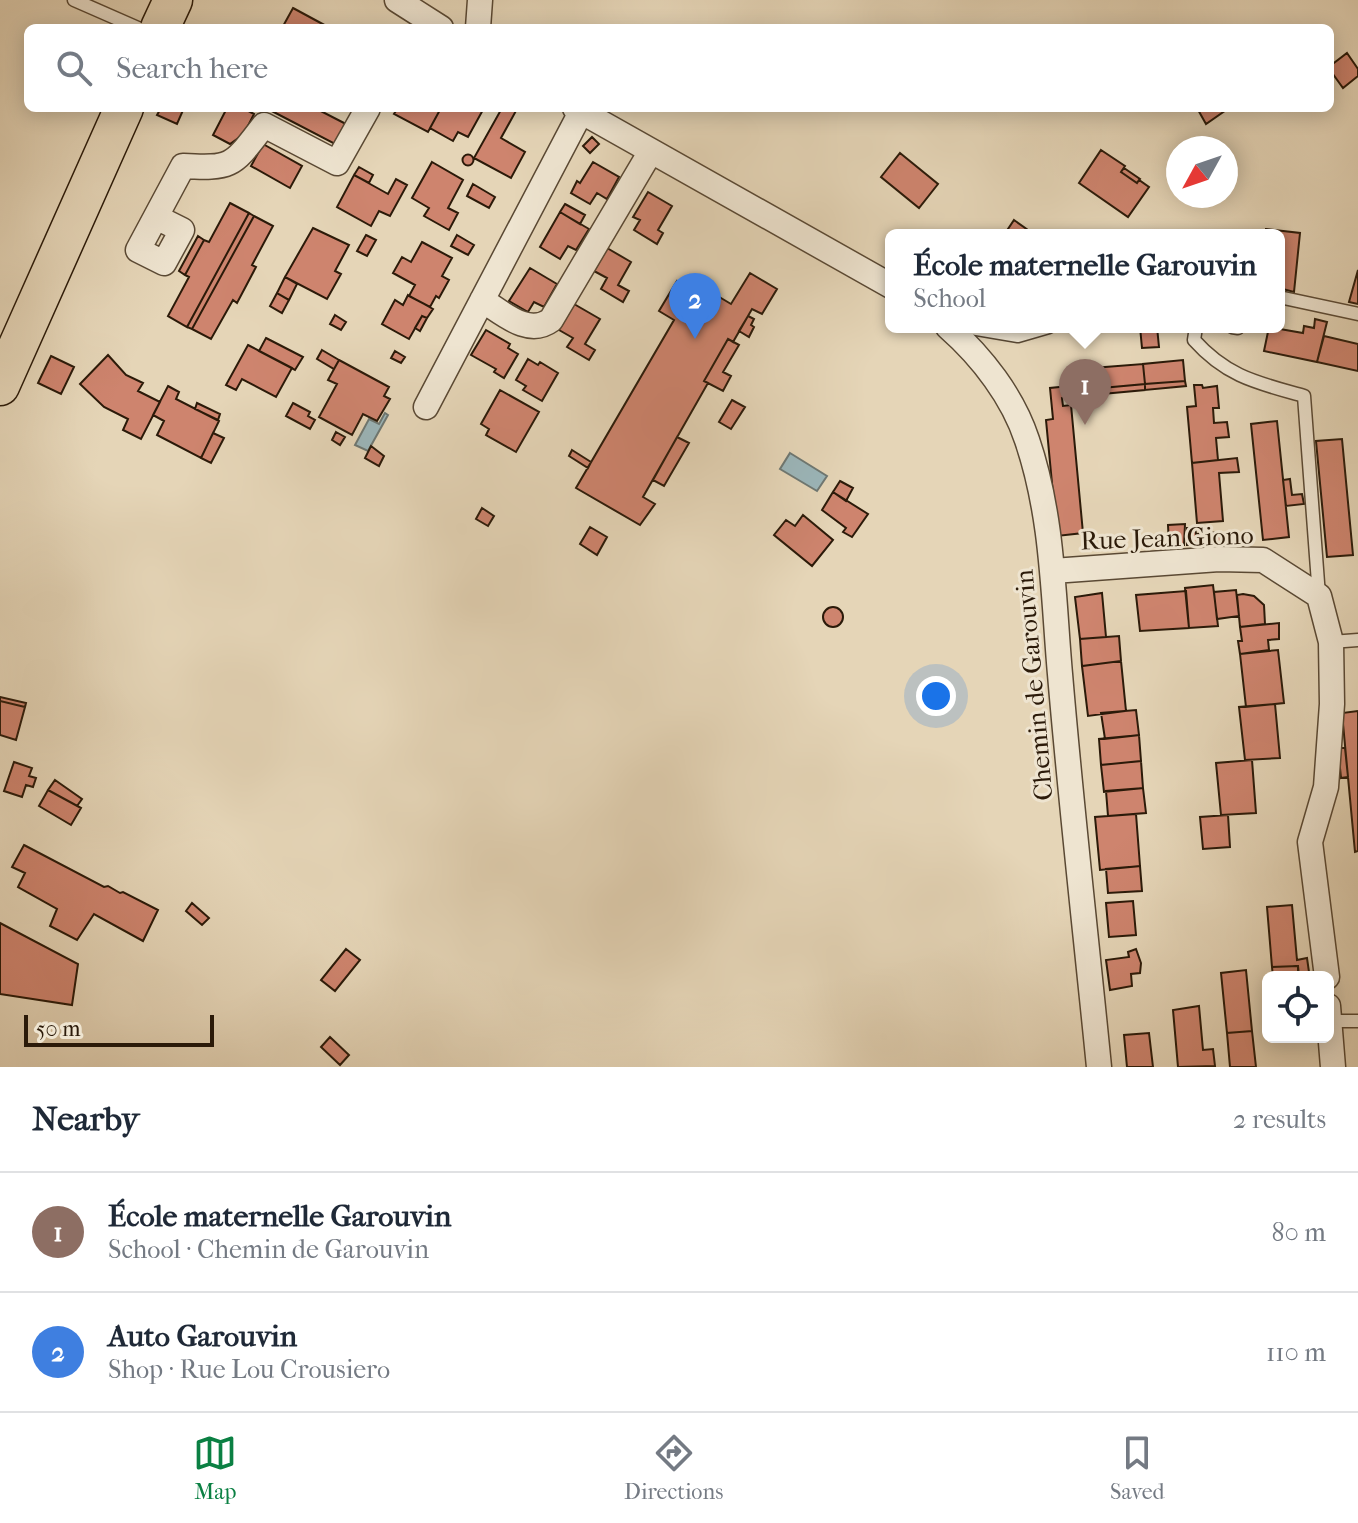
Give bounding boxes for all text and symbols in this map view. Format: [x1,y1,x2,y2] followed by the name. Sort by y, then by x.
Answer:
[24,24,1334,112] search box
[52,46,96,90] icon: search
[116,51,268,86] text: Search here
[1166,136,1238,208] north arrow
[885,229,1285,333] popup
[913,248,1257,283] text: École maternelle Garouvin
[669,273,721,339] pin: 2
[913,283,986,314] text: School
[1059,359,1111,425] pin: 1
[1080,519,1254,557] street label: Rue Jean Giono
[1008,568,1060,802] street label: Chemin de Garouvin
[916,676,956,716] your location
[1262,971,1334,1043] map controls
[1262,971,1334,1043] button: locate
[24,1011,214,1047] scale bar
[36,1016,81,1042] text: 50 m
[32,1099,139,1139] text: Nearby
[1233,1104,1326,1135] text: 2 results
[108,1199,451,1234] text: École maternelle Garouvin
[53,1217,63,1248] text: 1
[1271,1217,1326,1248] text: 80 m
[108,1234,429,1265] text: School · Chemin de Garouvin
[108,1319,297,1354] text: Auto Garouvin
[51,1337,65,1368] text: 2
[1266,1337,1326,1368] text: 110 m
[108,1354,390,1385] text: Shop · Rue Lou Crousiero
[193,1431,237,1505] tab: Map
[624,1431,723,1505] tab: Directions
[1110,1431,1165,1505] tab: Saved

